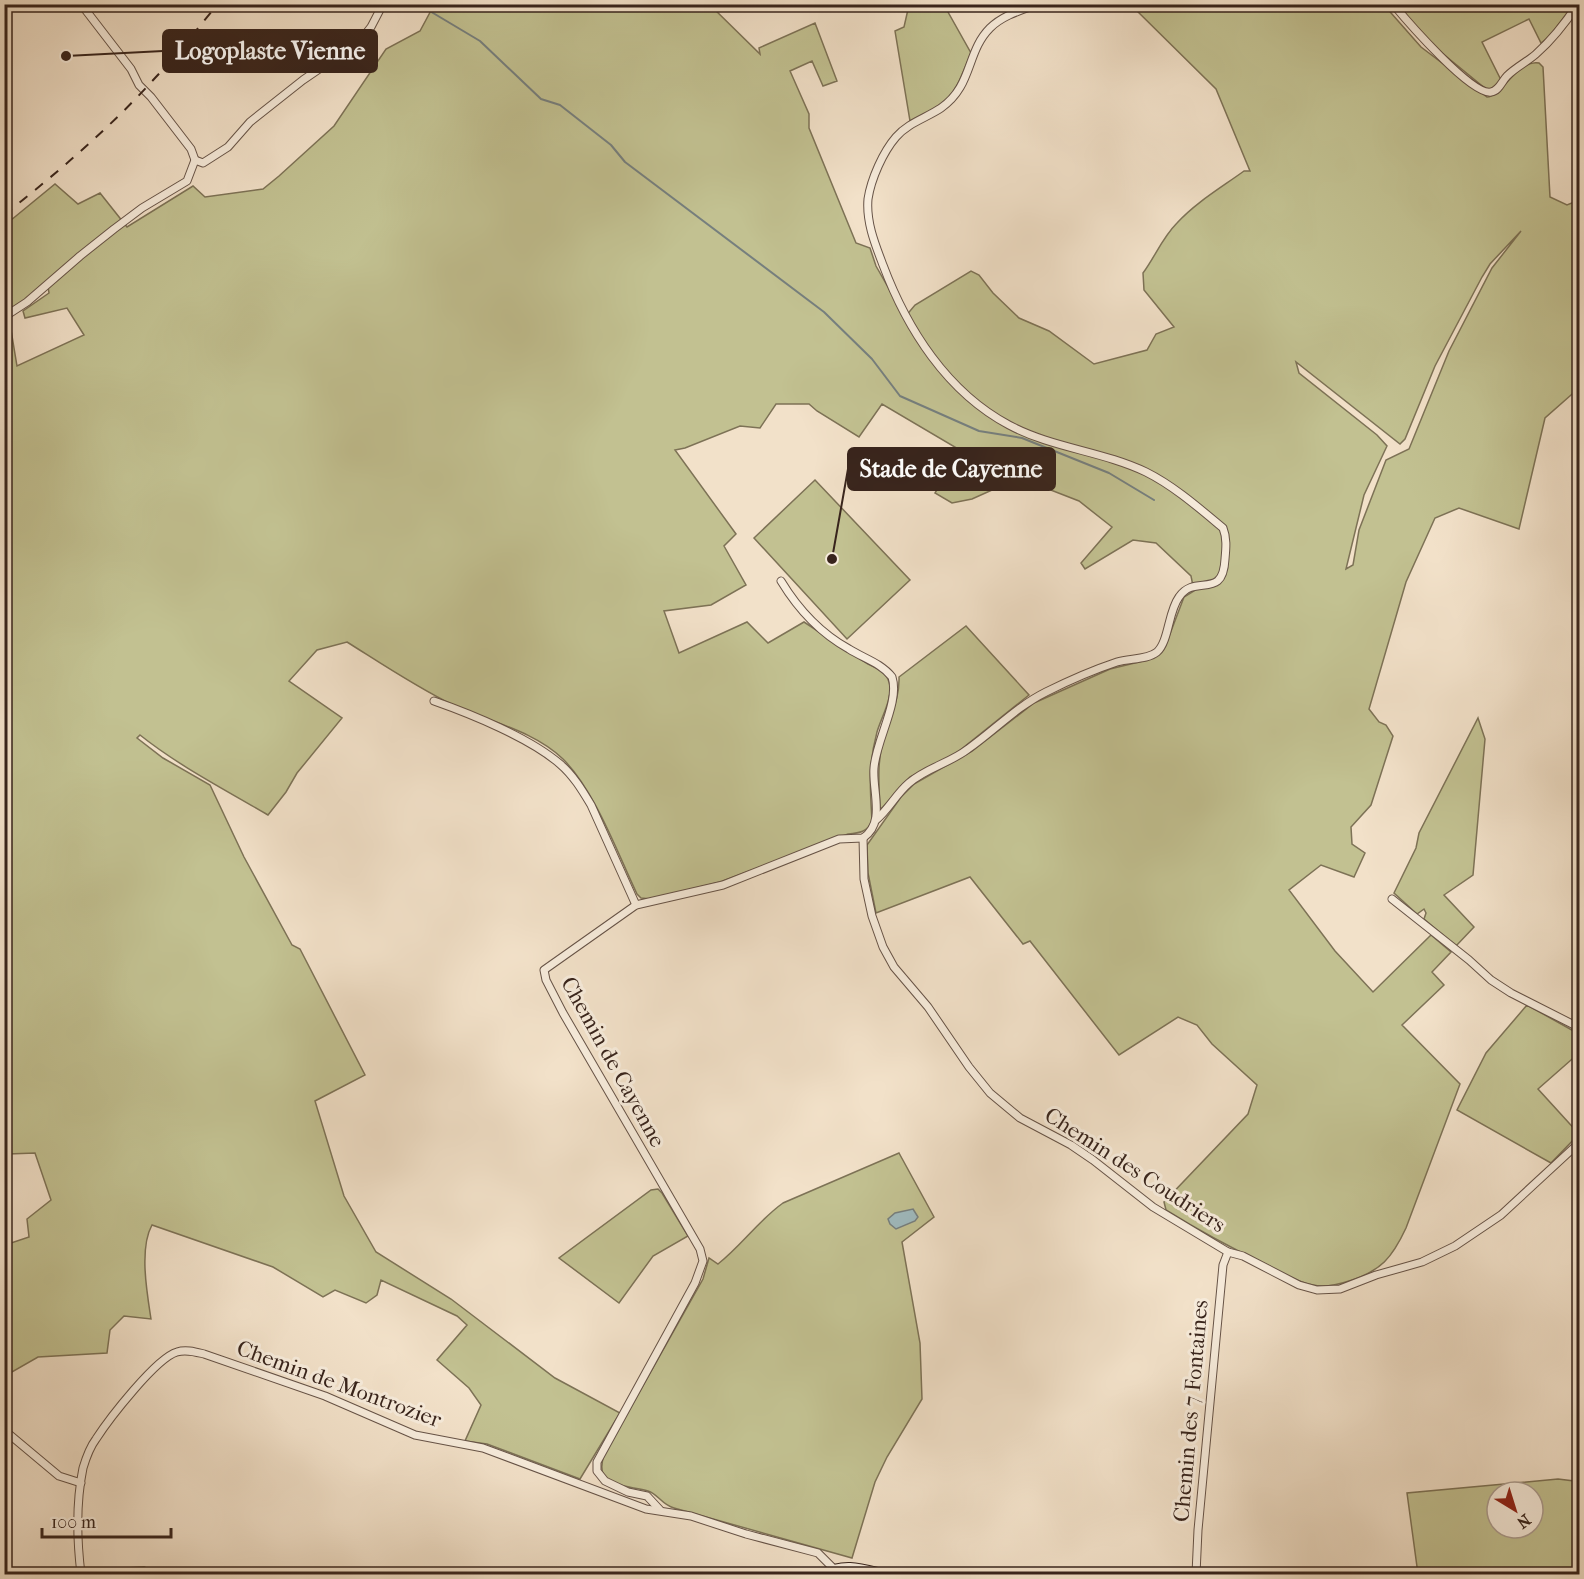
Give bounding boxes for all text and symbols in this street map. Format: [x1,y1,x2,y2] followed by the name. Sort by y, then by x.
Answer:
[163,30,377,72] callout: Logoplaste Vienne
[175,37,365,65] text: Logoplaste Vienne
[848,448,1055,490] callout: Stade de Cayenne
[860,455,1043,483] text: Stade de Cayenne
[555,972,671,1152] street label: Chemin de Cayenne
[1040,1102,1230,1238] street label: Chemin des Coudriers
[1168,1299,1214,1523] street label: Chemin des 7 Fontaines
[233,1335,445,1433] street label: Chemin de Montrozier
[1485,1480,1545,1540] north arrow
[42,1501,171,1539] scale bar
[1513,1510,1535,1533] text: N
[51,1512,96,1533] text: 100 m

